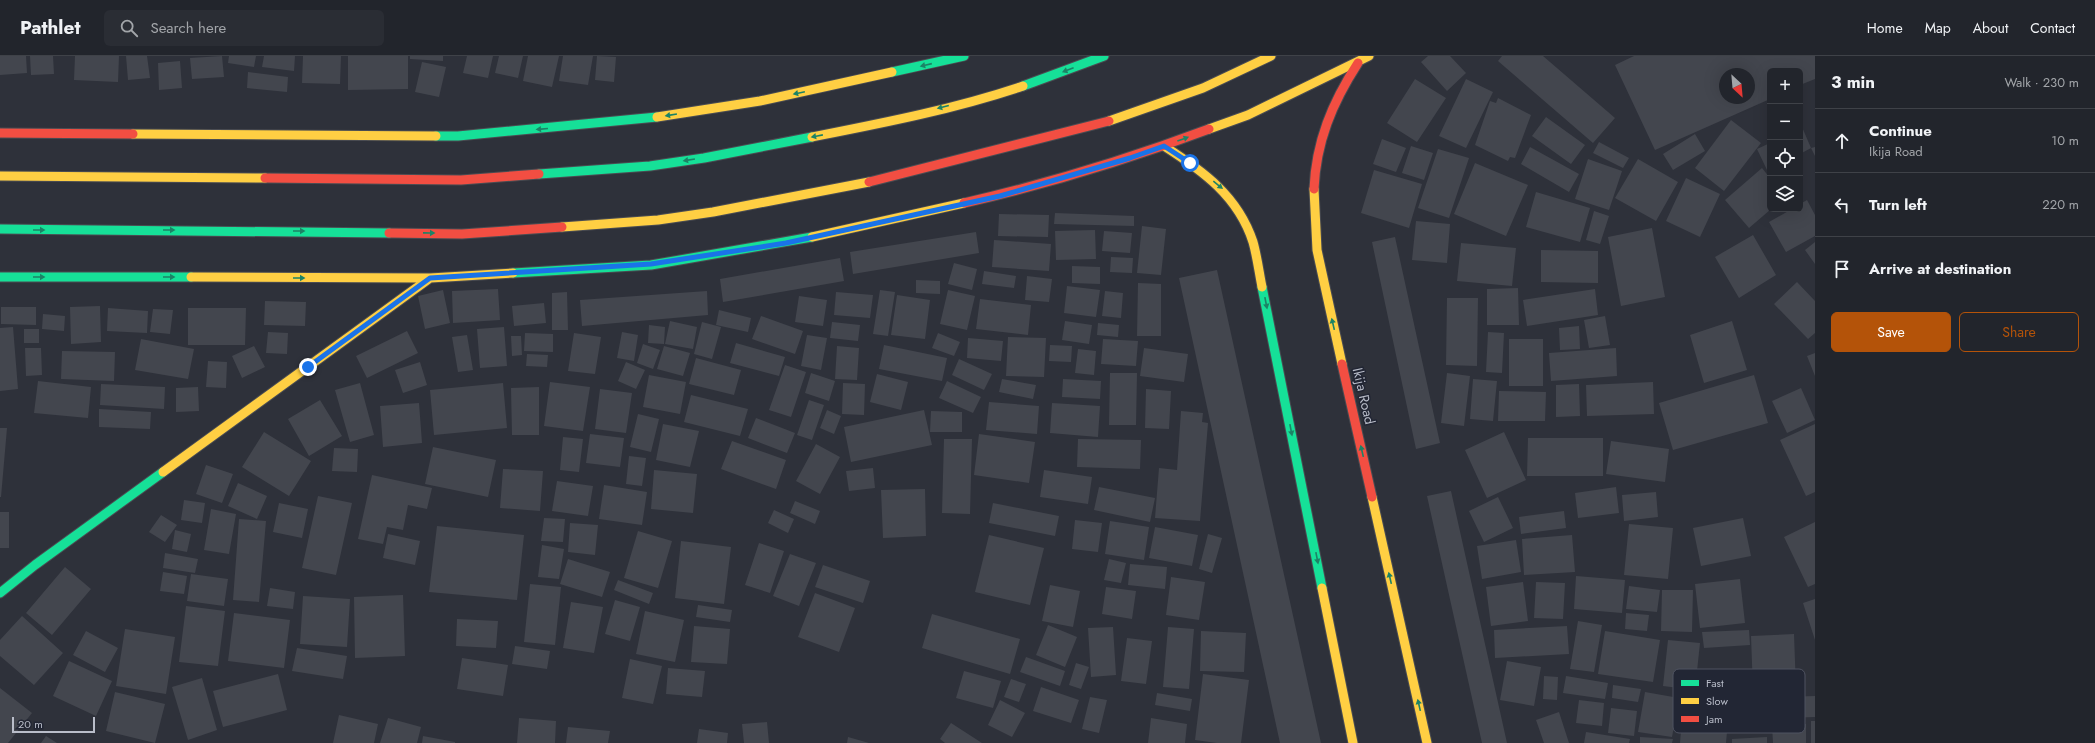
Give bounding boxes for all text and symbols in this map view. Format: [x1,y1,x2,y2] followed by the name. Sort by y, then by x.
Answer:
[104,10,384,46] search box
[20,14,80,41] text: Pathlet
[118,17,140,39] icon: search
[150,17,226,39] text: Search here
[1867,18,1903,38] text: Home
[1925,18,1951,38] text: Map
[1973,18,2008,38] text: About
[2030,18,2075,38] text: Contact
[920,62,932,68] one-way arrow
[1061,68,1073,74] one-way arrow
[1719,68,1755,104] north arrow
[1767,68,1803,212] map controls
[1767,68,1803,104] button: +
[1831,70,1875,94] text: 3 min
[2004,73,2079,92] text: Walk · 230 m
[793,90,805,96] one-way arrow
[1767,104,1803,140] button: −
[937,105,950,111] one-way arrow
[665,112,677,118] one-way arrow
[1869,120,1932,142] text: Continue
[536,125,548,132] one-way arrow
[1831,130,1853,152] icon: ahead
[2051,131,2079,150] text: 10 m
[810,133,823,139] one-way arrow
[1177,136,1189,142] one-way arrow
[1767,140,1803,176] button: locate
[1869,142,1923,161] text: Ikija Road
[1181,154,1199,172] route start
[683,158,695,164] one-way arrow
[1767,176,1803,212] button: layers
[1213,181,1224,190] one-way arrow
[1831,194,1853,216] icon: left
[1869,194,1927,216] text: Turn left
[2042,195,2079,214] text: 220 m
[33,227,46,233] one-way arrow
[163,227,176,233] one-way arrow
[293,228,306,234] one-way arrow
[423,230,436,236] one-way arrow
[1831,258,1853,280] icon: arrive
[1869,258,2011,280] text: Arrive at destination
[33,274,46,280] one-way arrow
[163,274,176,280] one-way arrow
[293,275,306,281] one-way arrow
[1264,297,1270,309] one-way arrow
[1831,312,1951,352] button: Save
[1959,312,2079,352] button: Share
[1330,318,1336,331] one-way arrow
[299,358,317,376] route end
[1348,366,1380,426] street label: Ikija Road
[1289,424,1295,437] one-way arrow
[1358,445,1364,457] one-way arrow
[1314,552,1320,564] one-way arrow
[1387,572,1393,584] one-way arrow
[1673,669,1805,733] legend
[1706,675,1724,691] text: Fast
[1706,693,1728,709] text: Slow
[1415,699,1421,711] one-way arrow
[1704,711,1723,727] text: Jam
[12,715,95,734] scale bar
[18,716,43,732] text: 20 m

